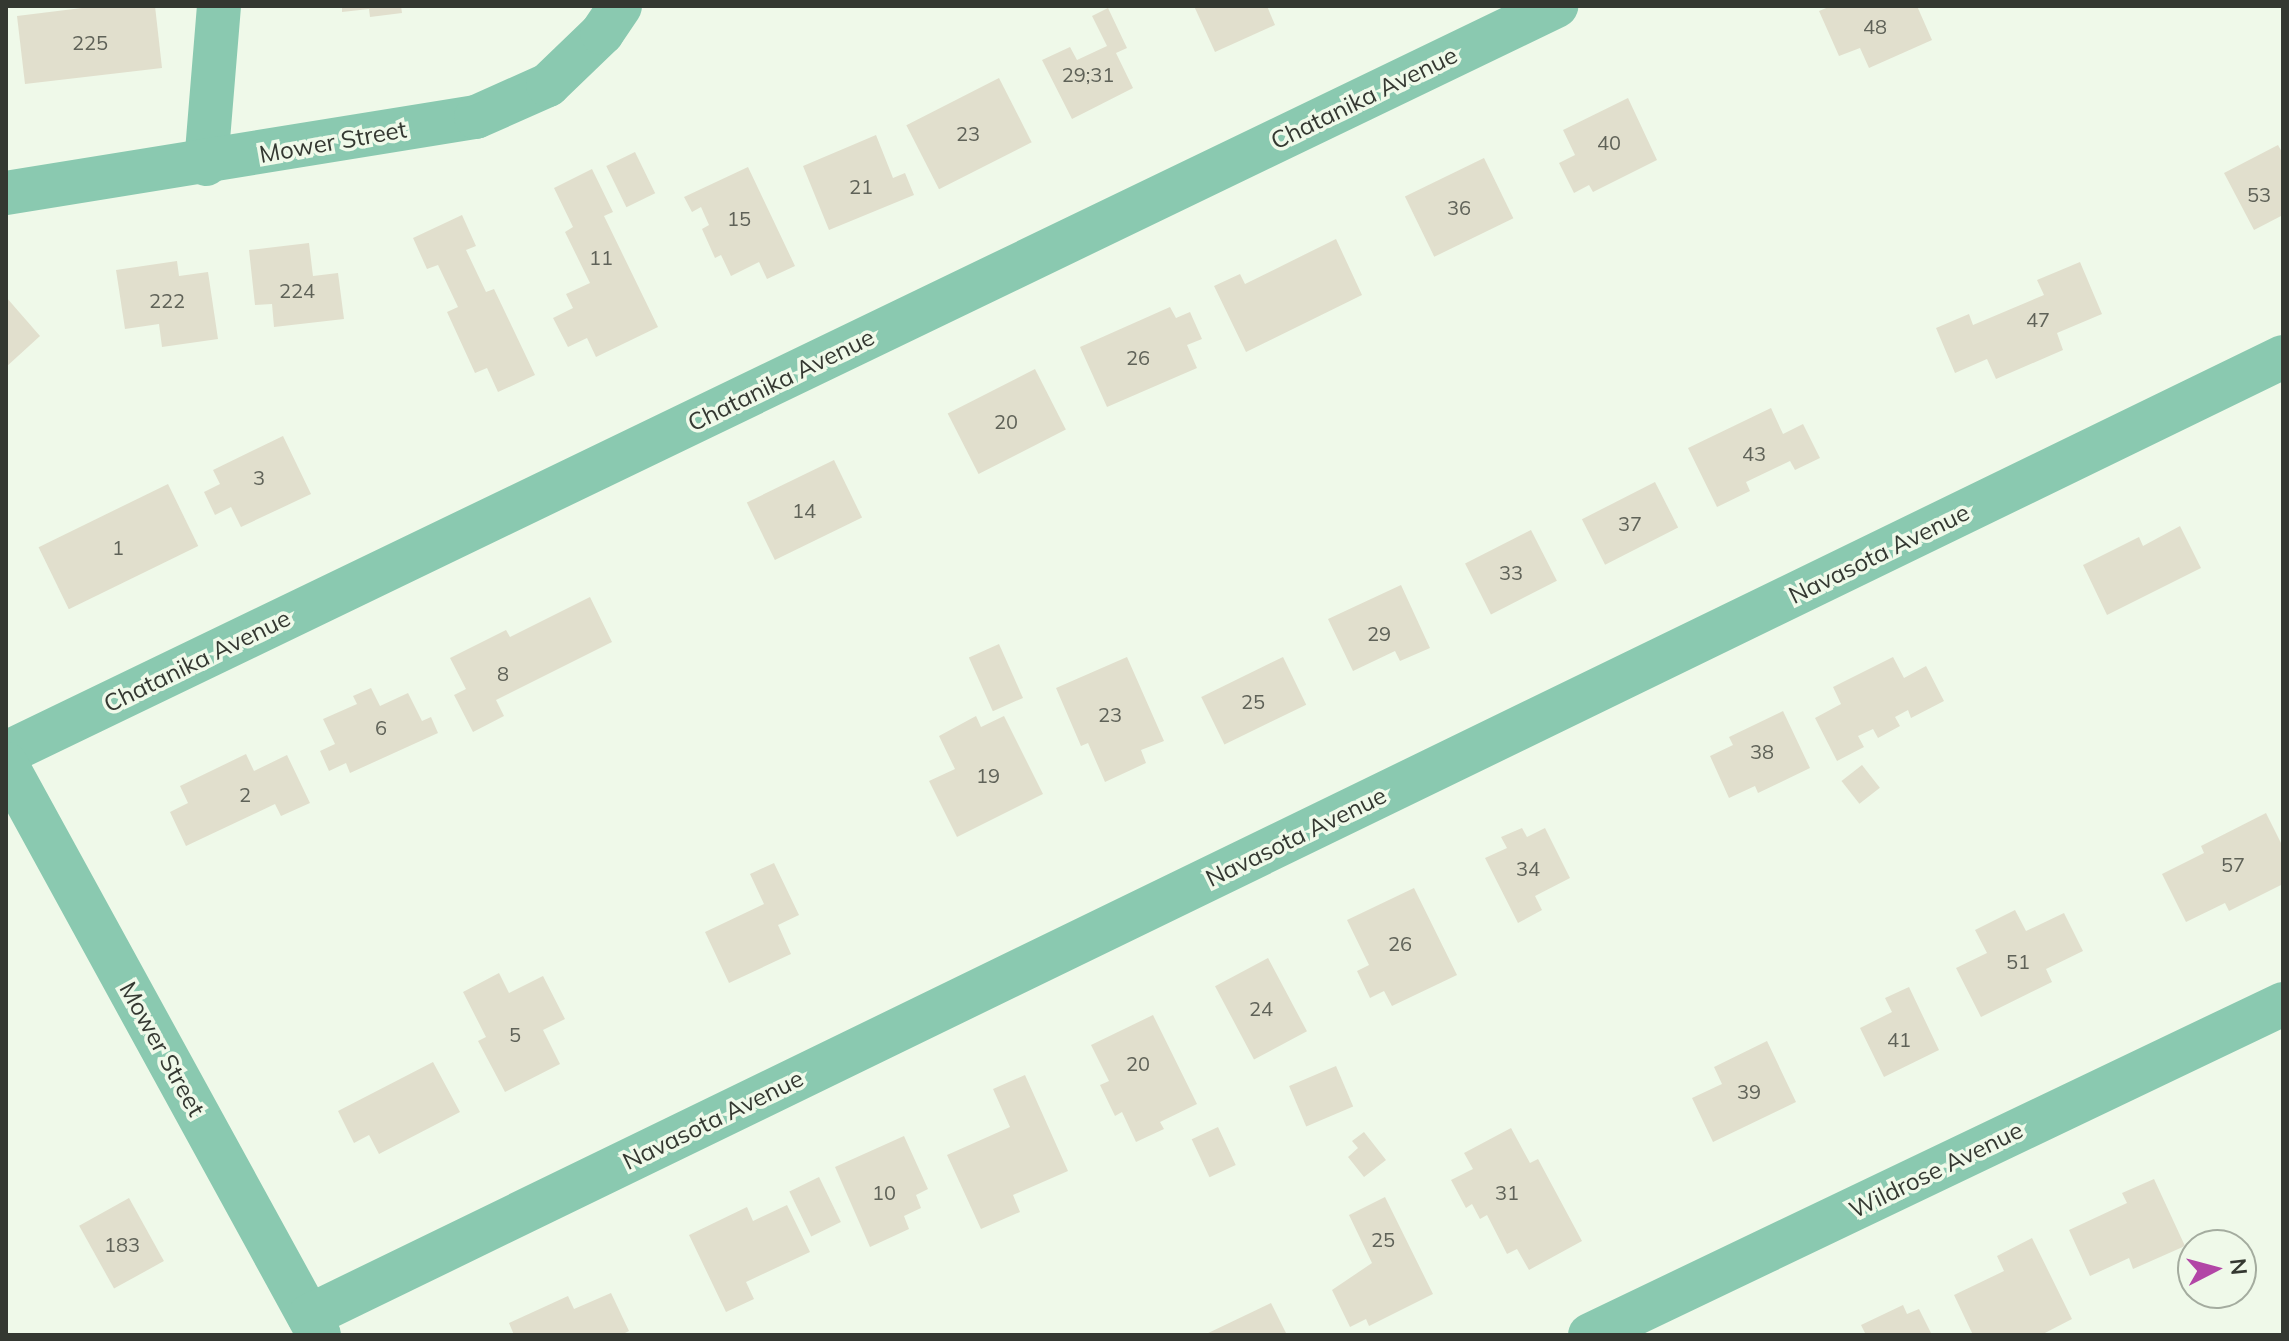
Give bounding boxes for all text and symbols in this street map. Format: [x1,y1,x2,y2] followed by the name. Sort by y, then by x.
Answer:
[1863,14,1887,38] house number: 48
[72,30,108,54] house number: 225
[1266,40,1462,156] street label: Chatanika Avenue
[1062,62,1114,86] house number: 29;31
[257,115,409,169] street label: Mower Street
[956,121,980,145] house number: 23
[1597,130,1621,154] house number: 40
[849,174,873,198] house number: 21
[2247,182,2271,206] house number: 53
[1447,195,1471,219] house number: 36
[727,206,751,230] house number: 15
[589,245,613,269] house number: 11
[279,278,315,302] house number: 224
[149,288,185,312] house number: 222
[2026,307,2050,331] house number: 47
[683,322,879,438] street label: Chatanika Avenue
[1126,345,1150,369] house number: 26
[994,409,1018,433] house number: 20
[1742,441,1766,465] house number: 43
[253,465,265,489] house number: 3
[792,498,816,522] house number: 14
[1784,498,1974,610] street label: Navasota Avenue
[1618,511,1642,535] house number: 37
[112,535,124,559] house number: 1
[1499,560,1523,584] house number: 33
[99,603,295,719] street label: Chatanika Avenue
[1367,621,1391,645] house number: 29
[497,661,509,685] house number: 8
[1241,689,1265,713] house number: 25
[1098,702,1122,726] house number: 23
[375,715,387,739] house number: 6
[1750,739,1774,763] house number: 38
[976,763,1000,787] house number: 19
[1201,781,1391,893] street label: Navasota Avenue
[239,782,251,806] house number: 2
[2221,852,2245,876] house number: 57
[1516,856,1540,880] house number: 34
[1388,931,1412,955] house number: 26
[2006,949,2030,973] house number: 51
[113,977,211,1121] street label: Mower Street
[1249,996,1273,1020] house number: 24
[509,1022,521,1046] house number: 5
[1887,1027,1911,1051] house number: 41
[1126,1051,1150,1075] house number: 20
[618,1064,808,1176] street label: Navasota Avenue
[1737,1079,1761,1103] house number: 39
[1844,1116,2028,1224] street label: Wildrose Avenue
[872,1180,896,1204] house number: 10
[1495,1180,1519,1204] house number: 31
[1371,1227,1395,1251] house number: 25
[2177,1229,2257,1309] north arrow
[104,1232,140,1256] house number: 183
[2224,1257,2254,1276] text: N

